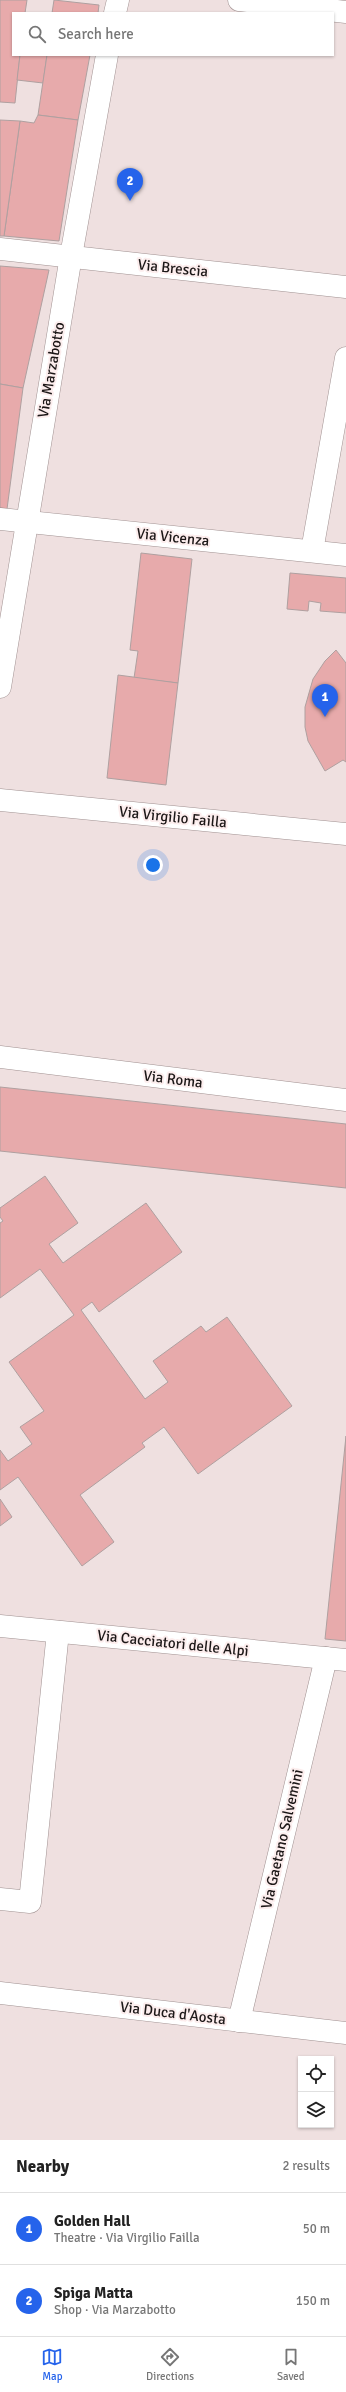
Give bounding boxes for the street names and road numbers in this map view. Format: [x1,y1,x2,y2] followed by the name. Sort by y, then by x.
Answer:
[137,255,209,281] street label: Via Brescia
[34,320,68,419] street label: Via Marzabotto
[136,524,210,550] street label: Via Vicenza
[118,802,228,832] street label: Via Virgilio Failla
[142,1066,204,1092] street label: Via Roma
[96,1626,250,1660] street label: Via Cacciatori delle Alpi
[257,1767,307,1911] street label: Via Gaetano Salvemini
[119,1998,227,2028] street label: Via Duca d'Aosta

